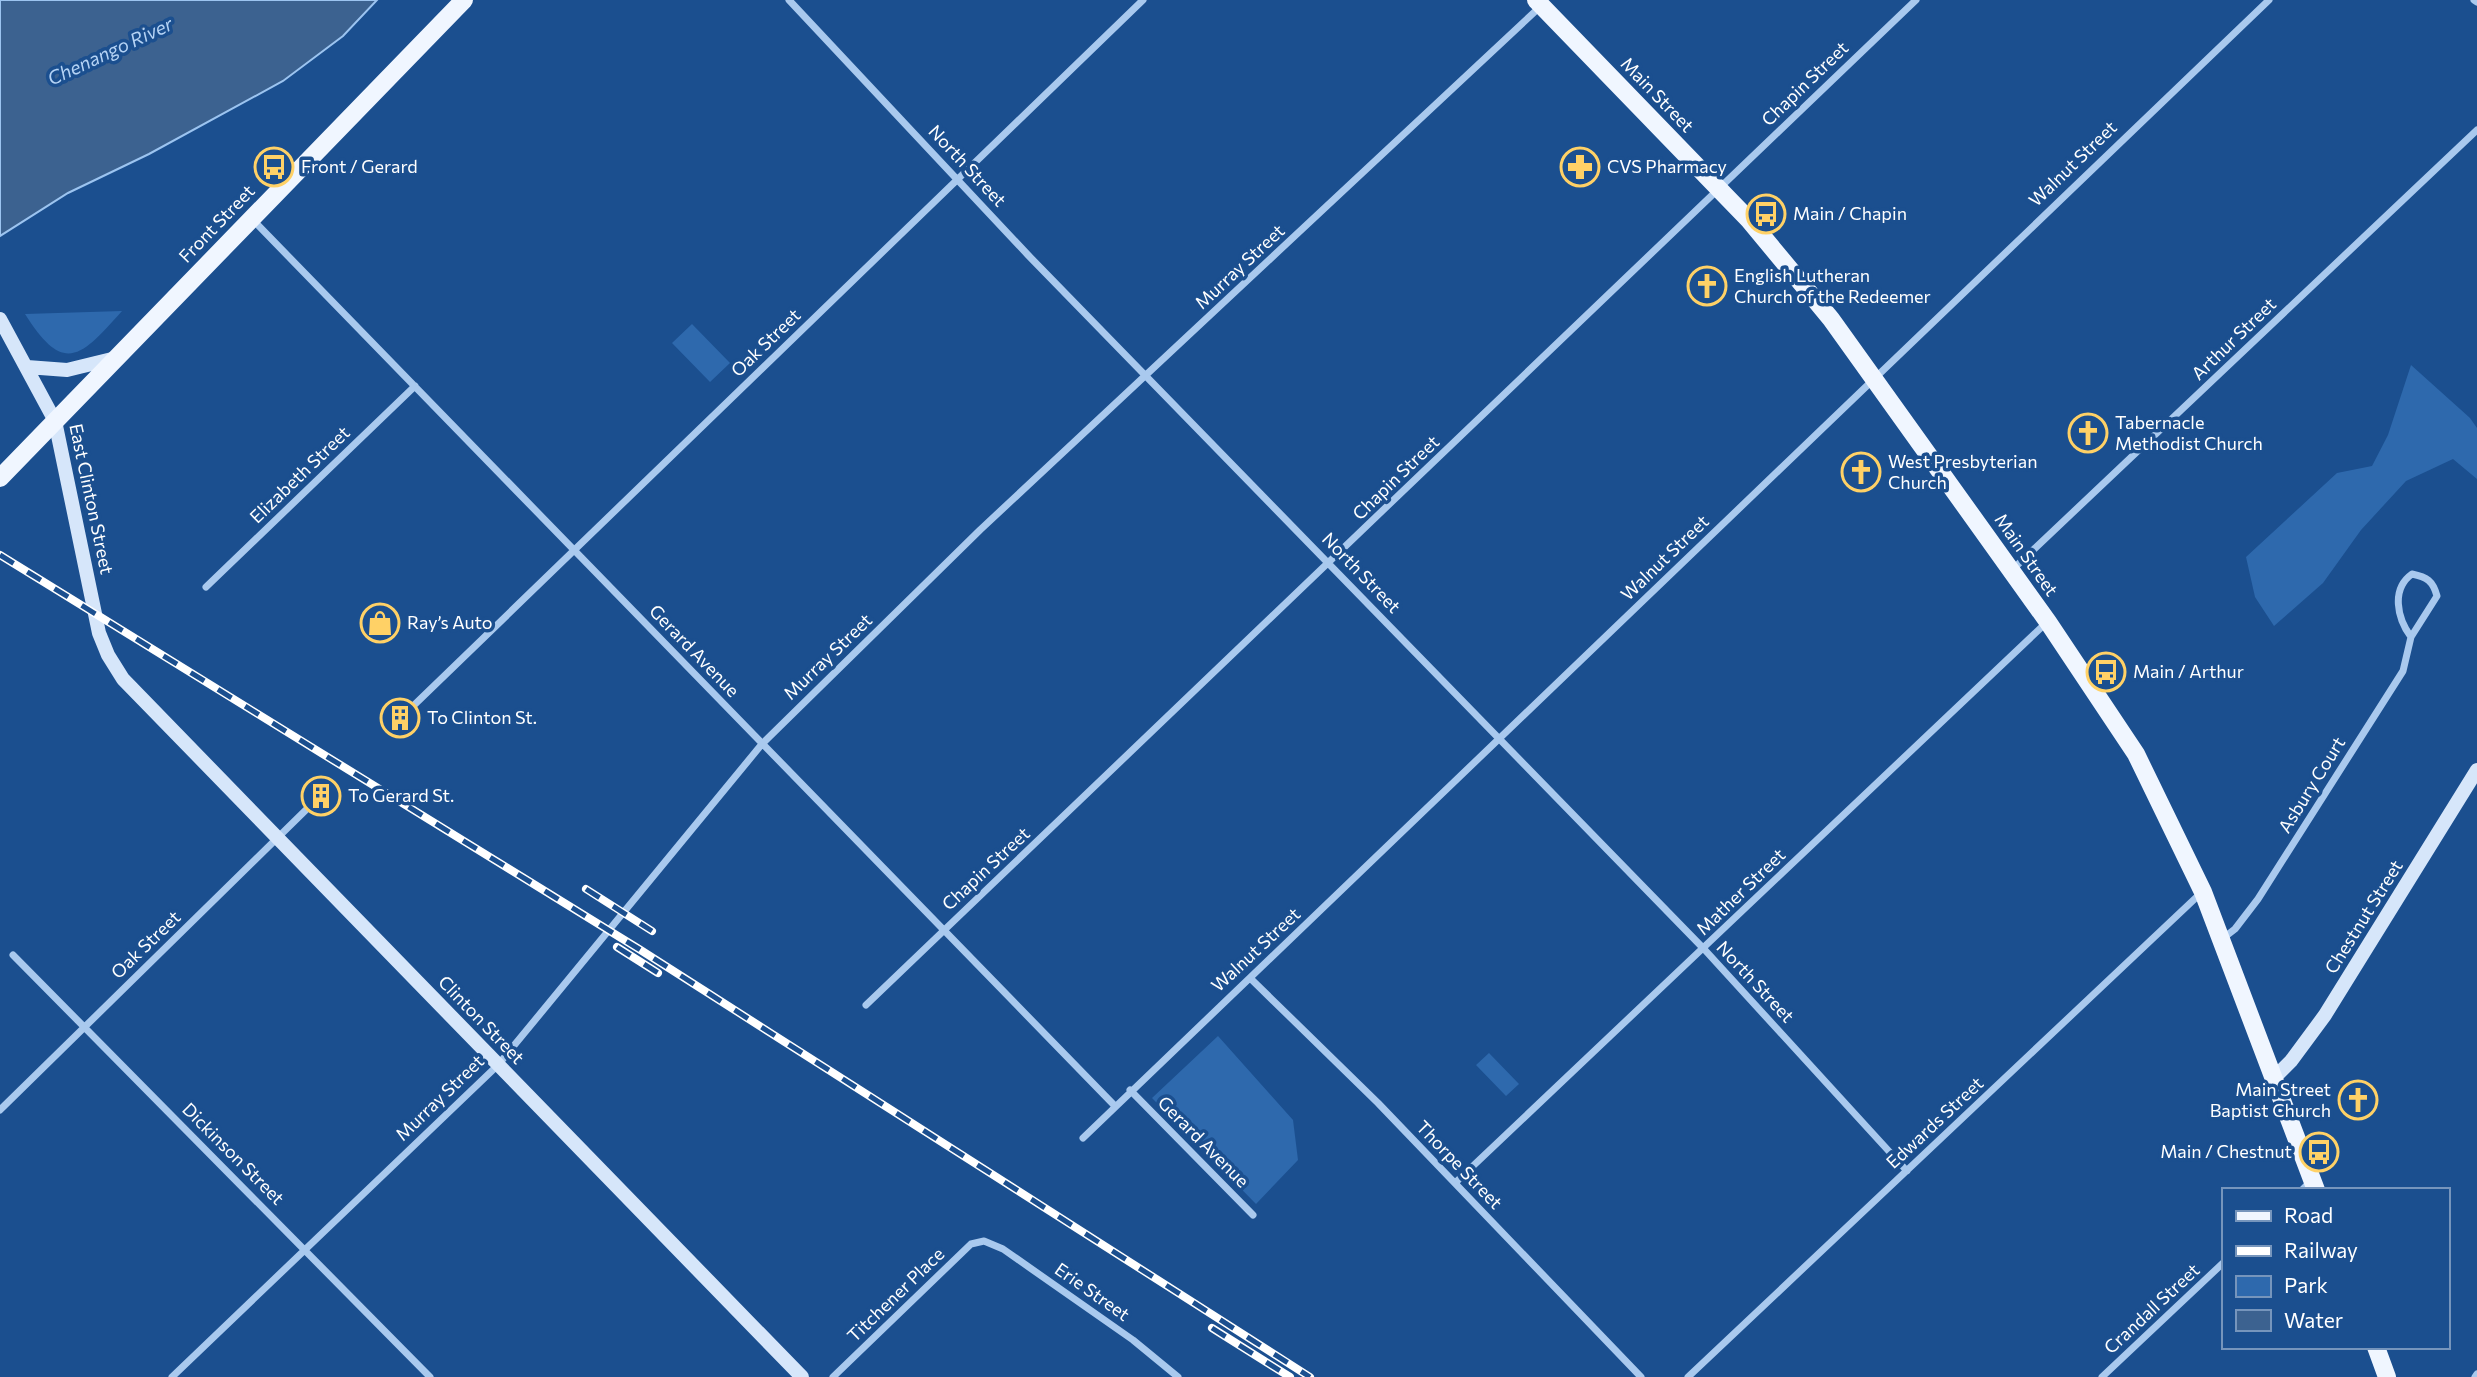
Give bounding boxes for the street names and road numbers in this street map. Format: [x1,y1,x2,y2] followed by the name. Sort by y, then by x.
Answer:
[1756,36,1852,130] street label: Chapin Street
[1617,52,1699,136] street label: Main Street
[2024,116,2121,211] street label: Walnut Street
[924,120,1011,211] street label: North Street
[174,180,259,267] street label: Front Street
[1190,219,1289,313] street label: Murray Street
[2187,293,2280,384] street label: Arthur Street
[726,304,805,381] street label: Oak Street
[65,421,119,576] street label: East Clinton Street
[245,421,354,527] street label: Elizabeth Street
[1347,430,1443,524] street label: Chapin Street
[1990,509,2063,600] street label: Main Street
[1616,510,1713,605] street label: Walnut Street
[1318,527,1406,617] street label: North Street
[645,600,744,701] street label: Gerard Avenue
[779,609,876,704] street label: Murray Street
[2273,732,2349,837] street label: Asbury Court
[937,822,1034,915] street label: Chapin Street
[1691,843,1789,939] street label: Mather Street
[2319,856,2407,977] street label: Chestnut Street
[1206,903,1304,996] street label: Walnut Street
[106,906,185,983] street label: Oak Street
[1712,936,1799,1027] street label: North Street
[434,970,529,1068] street label: Clinton Street
[391,1050,488,1145] street label: Murray Street
[1881,1072,1987,1173] street label: Edwards Street
[1154,1091,1254,1191] street label: Gerard Avenue
[178,1098,289,1209] street label: Dickinson Street
[1412,1116,1507,1213] street label: Thorpe Street
[842,1243,948,1346] street label: Titchener Place
[1051,1257,1134,1325] street label: Erie Street
[2099,1258,2204,1358] street label: Crandall Street

